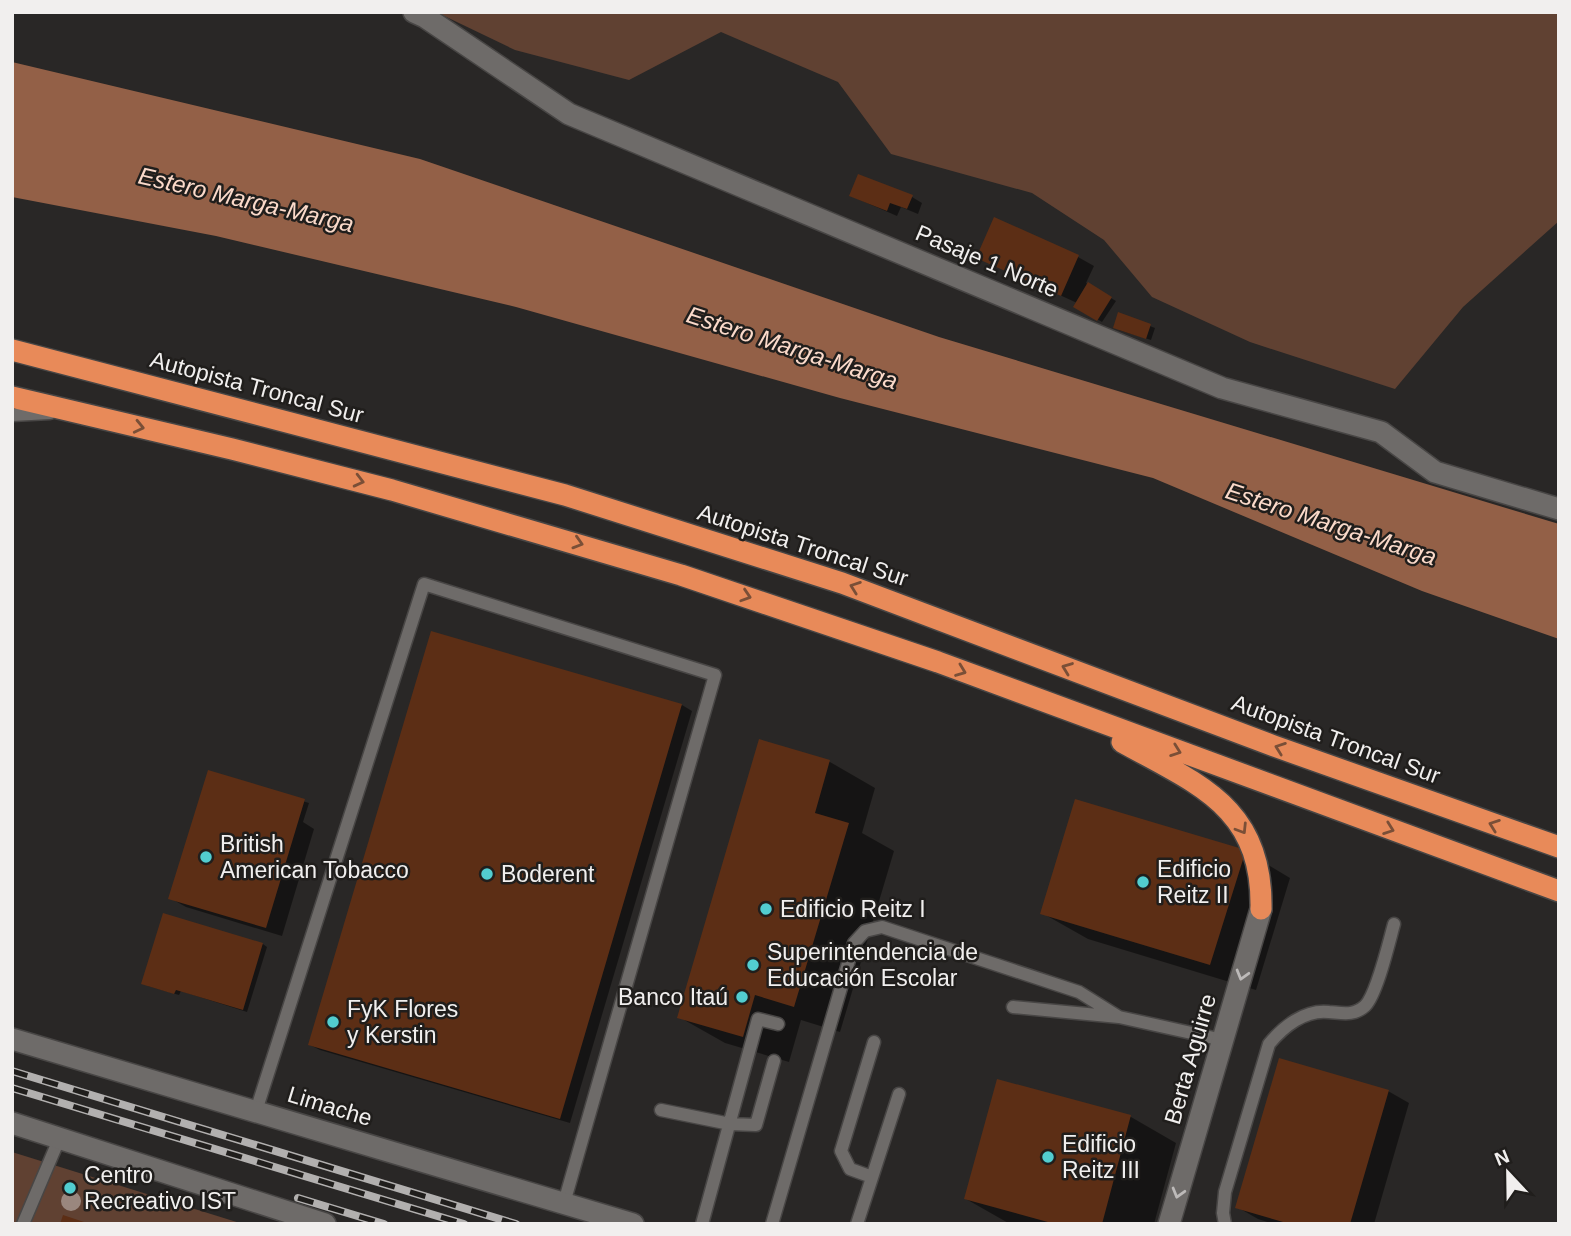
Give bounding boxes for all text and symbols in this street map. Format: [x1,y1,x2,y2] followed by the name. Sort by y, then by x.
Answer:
[136,162,356,237] water label: Estero Marga-Marga
[912,219,1062,303] street label: Pasaje 1 Norte
[683,301,901,394] water label: Estero Marga-Marga
[147,346,367,428] street label: Autopista Troncal Sur
[132,419,144,433] one-way arrow
[353,473,365,487] one-way arrow
[1222,477,1440,570] water label: Estero Marga-Marga
[694,499,912,591] street label: Autopista Troncal Sur
[572,535,584,549] one-way arrow
[849,582,861,596] one-way arrow
[739,588,751,602] one-way arrow
[954,662,966,676] one-way arrow
[1062,662,1074,676] one-way arrow
[1228,689,1444,789] street label: Autopista Troncal Sur
[1275,742,1287,756] one-way arrow
[1169,743,1181,757] one-way arrow
[1489,819,1501,833] one-way arrow
[1234,821,1247,834] one-way arrow
[1382,821,1394,835] one-way arrow
[220,831,409,883] place label: British American Tobacco
[198,849,214,865] marker: British American Tobacco
[1157,856,1231,908] place label: Edificio Reitz II
[501,861,595,887] place label: Boderent
[479,866,495,882] marker: Boderent
[1135,874,1151,890] marker: Edificio Reitz II
[780,896,926,922] place label: Edificio Reitz I
[758,901,774,917] marker: Edificio Reitz I
[767,939,978,991] place label: Superintendencia de Educación Escolar
[745,957,761,973] marker: Superintendencia de Educación Escolar
[1235,969,1250,981] one-way arrow
[618,984,728,1010] place label: Banco Itaú
[734,989,750,1005] marker: Banco Itaú
[1159,991,1221,1127] street label: Berta Aguirre
[347,996,458,1048] place label: FyK Flores y Kerstin
[325,1014,341,1030] marker: FyK Flores y Kerstin
[285,1081,375,1131] street label: Limache
[1062,1131,1140,1183] place label: Edificio Reitz III
[1473,1138,1543,1208] north arrow
[1492,1145,1512,1170] text: N
[1040,1149,1056,1165] marker: Edificio Reitz III
[84,1162,236,1214] place label: Centro Recreativo IST
[62,1180,78,1196] marker: Centro Recreativo IST
[1172,1187,1186,1199] one-way arrow

